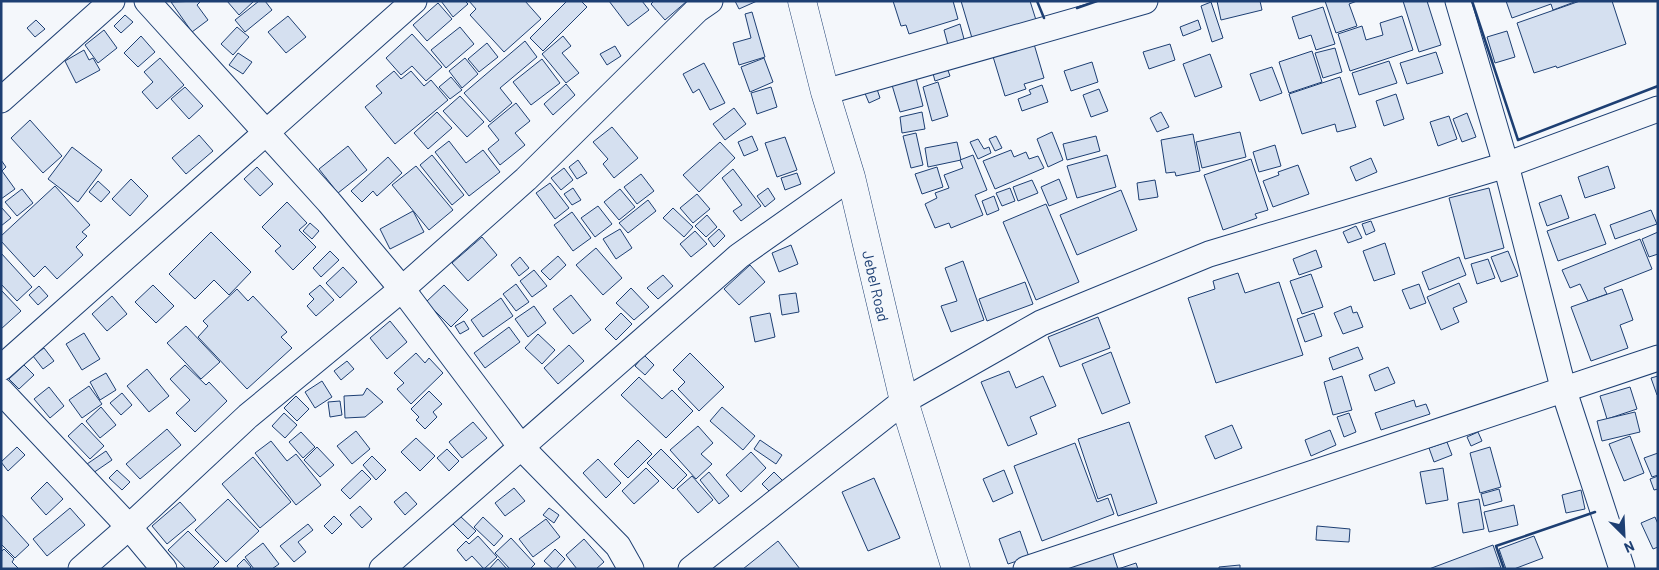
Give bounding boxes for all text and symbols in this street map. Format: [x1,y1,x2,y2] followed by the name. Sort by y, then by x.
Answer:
[859,249,893,323] street label: Jebel Road
[1599,510,1649,560] north arrow
[1622,538,1637,557] text: N

